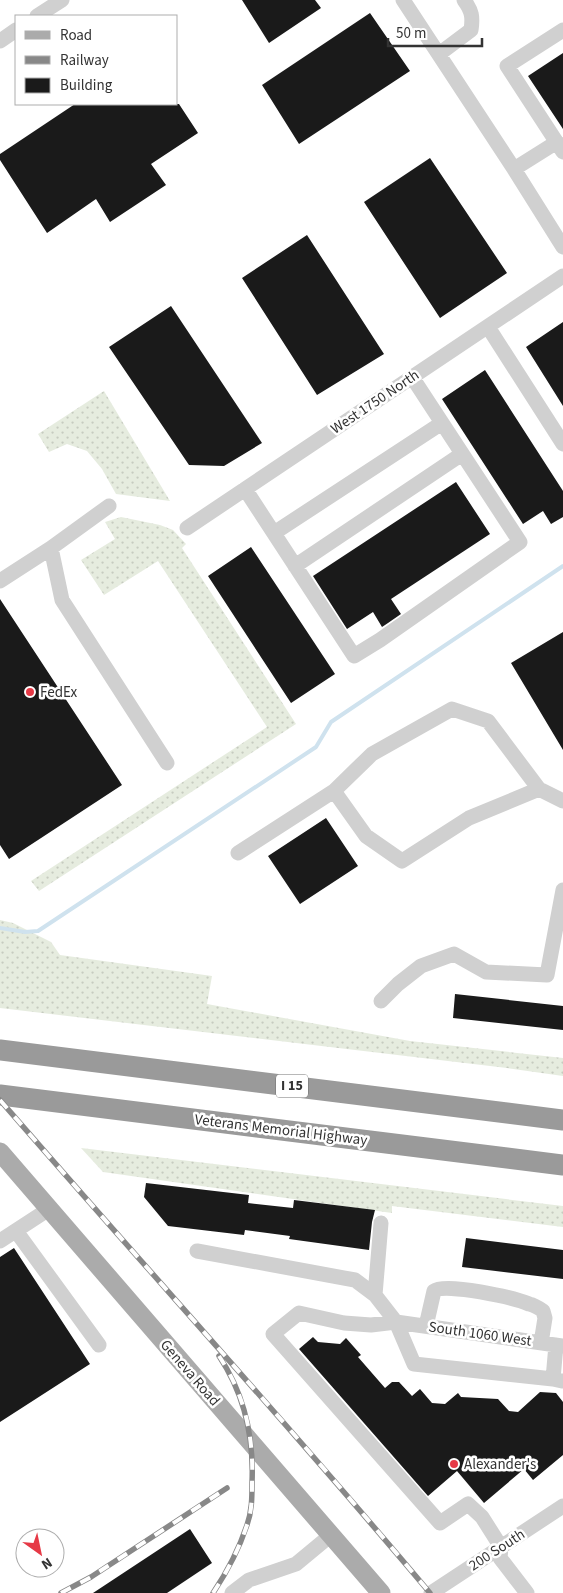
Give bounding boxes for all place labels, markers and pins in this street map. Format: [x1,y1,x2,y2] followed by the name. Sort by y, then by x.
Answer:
[40,682,77,703] place label: FedEx
[24,686,36,698] marker: FedEx
[464,1454,536,1475] place label: Alexander's
[448,1458,460,1470] marker: Alexander's

